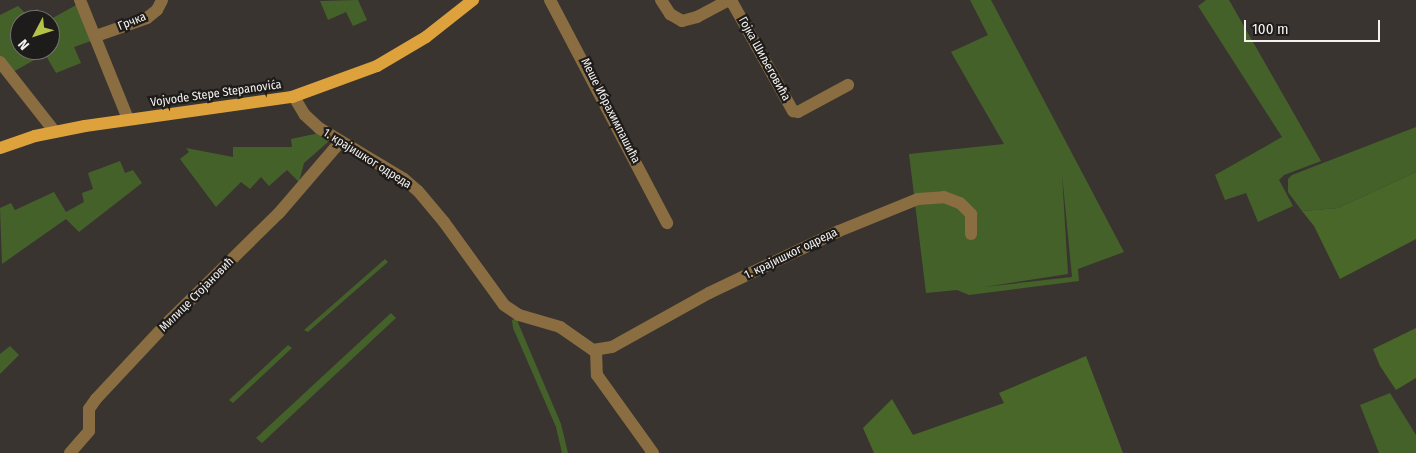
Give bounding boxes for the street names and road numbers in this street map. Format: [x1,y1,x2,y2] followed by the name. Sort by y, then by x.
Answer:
[116,10,148,34] street label: Грчка
[735,14,793,104] street label: Гојка Шиљеговића
[577,56,643,166] street label: Меше Ибрахимпашића
[149,78,283,110] street label: Vojvode Stepe Stepanovića
[320,126,414,192] street label: 1. крајишког одреда
[742,225,840,283] street label: 1. крајишког одреда
[157,255,237,335] street label: Милице Стојановић

